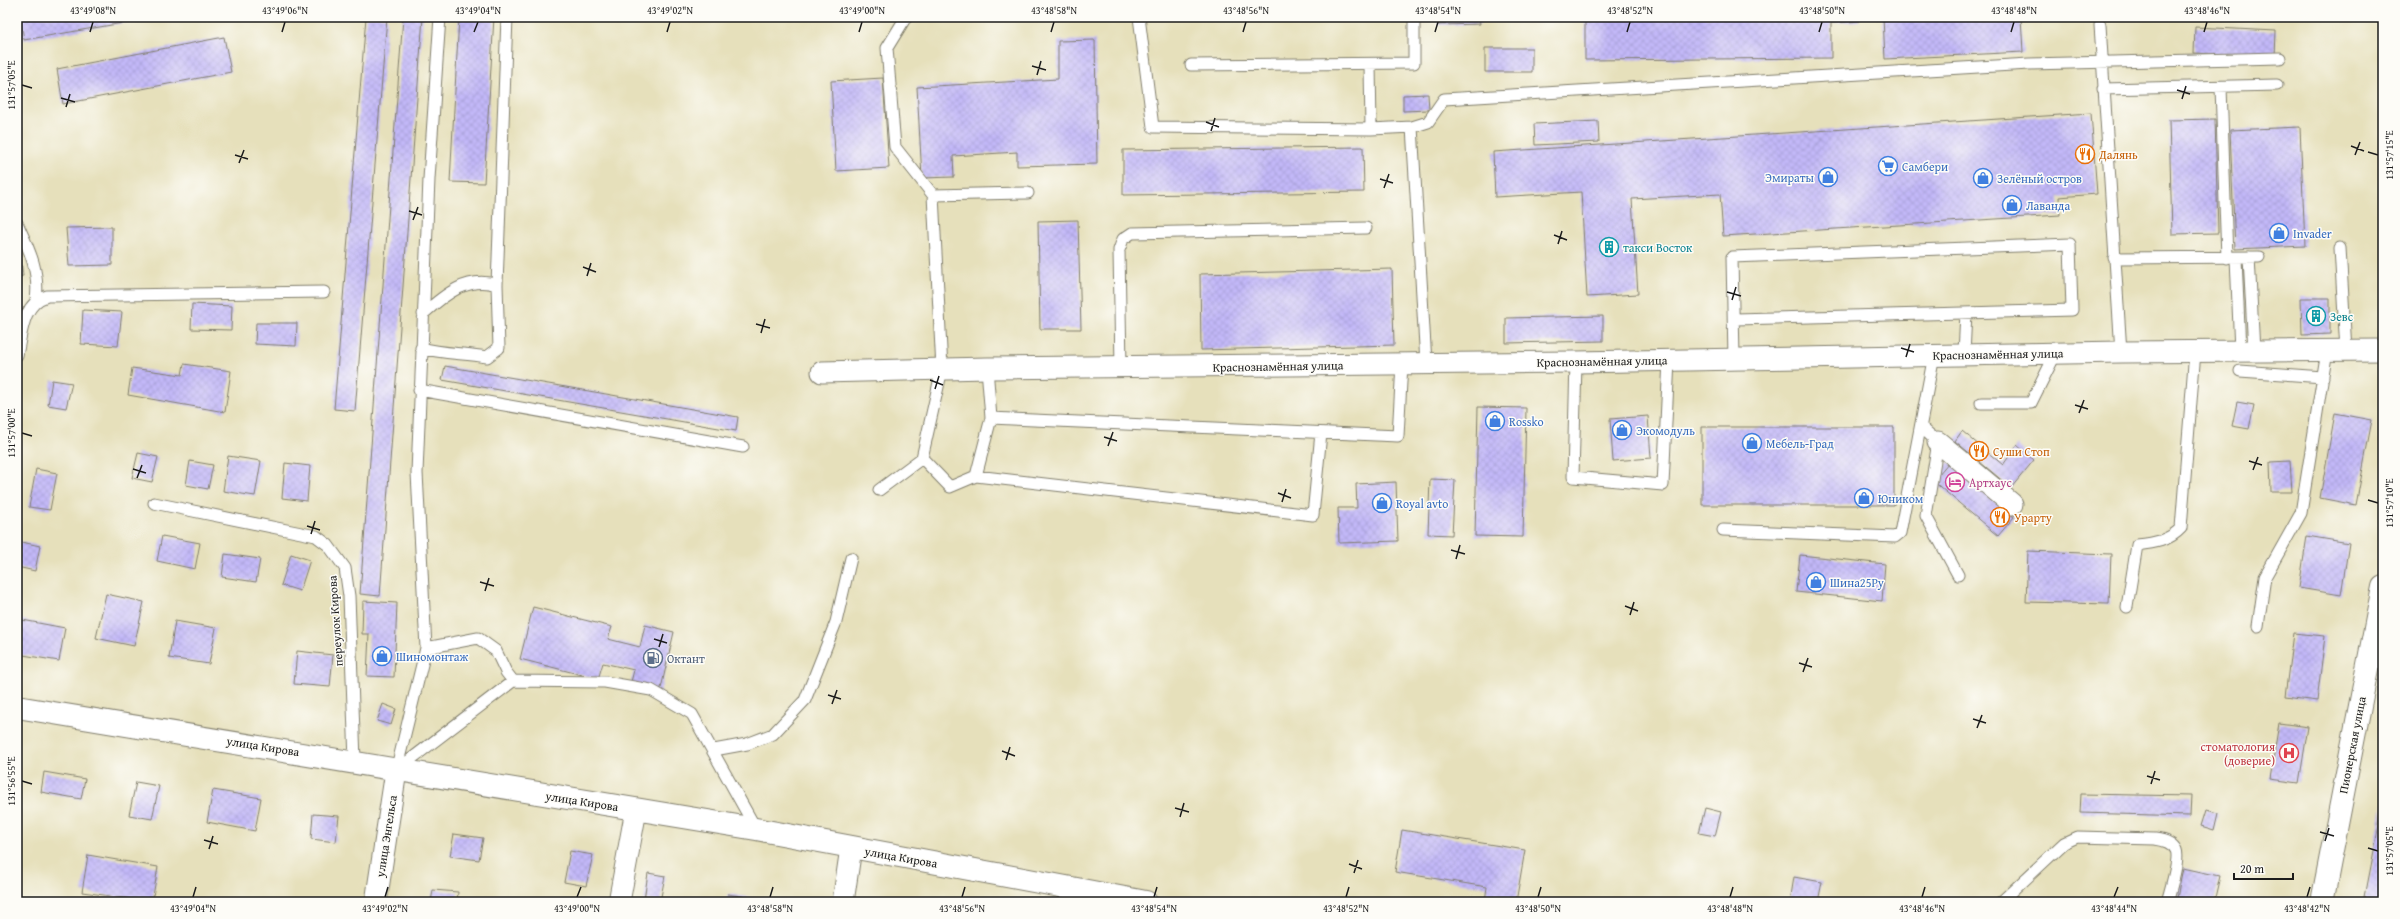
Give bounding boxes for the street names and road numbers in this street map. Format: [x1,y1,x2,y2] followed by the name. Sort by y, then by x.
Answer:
[1932,344,2064,364] street label: Краснознамённая улица
[1536,351,1668,371] street label: Краснознамённая улица
[1212,356,1344,376] street label: Краснознамённая улица
[323,575,347,667] street label: переулок Кирова
[2334,695,2370,795] street label: Пионерская улица
[224,732,301,760] street label: улица Кирова
[543,787,620,815] street label: улица Кирова
[371,793,401,879] street label: улица Энгельса
[862,842,939,872] street label: улица Кирова

